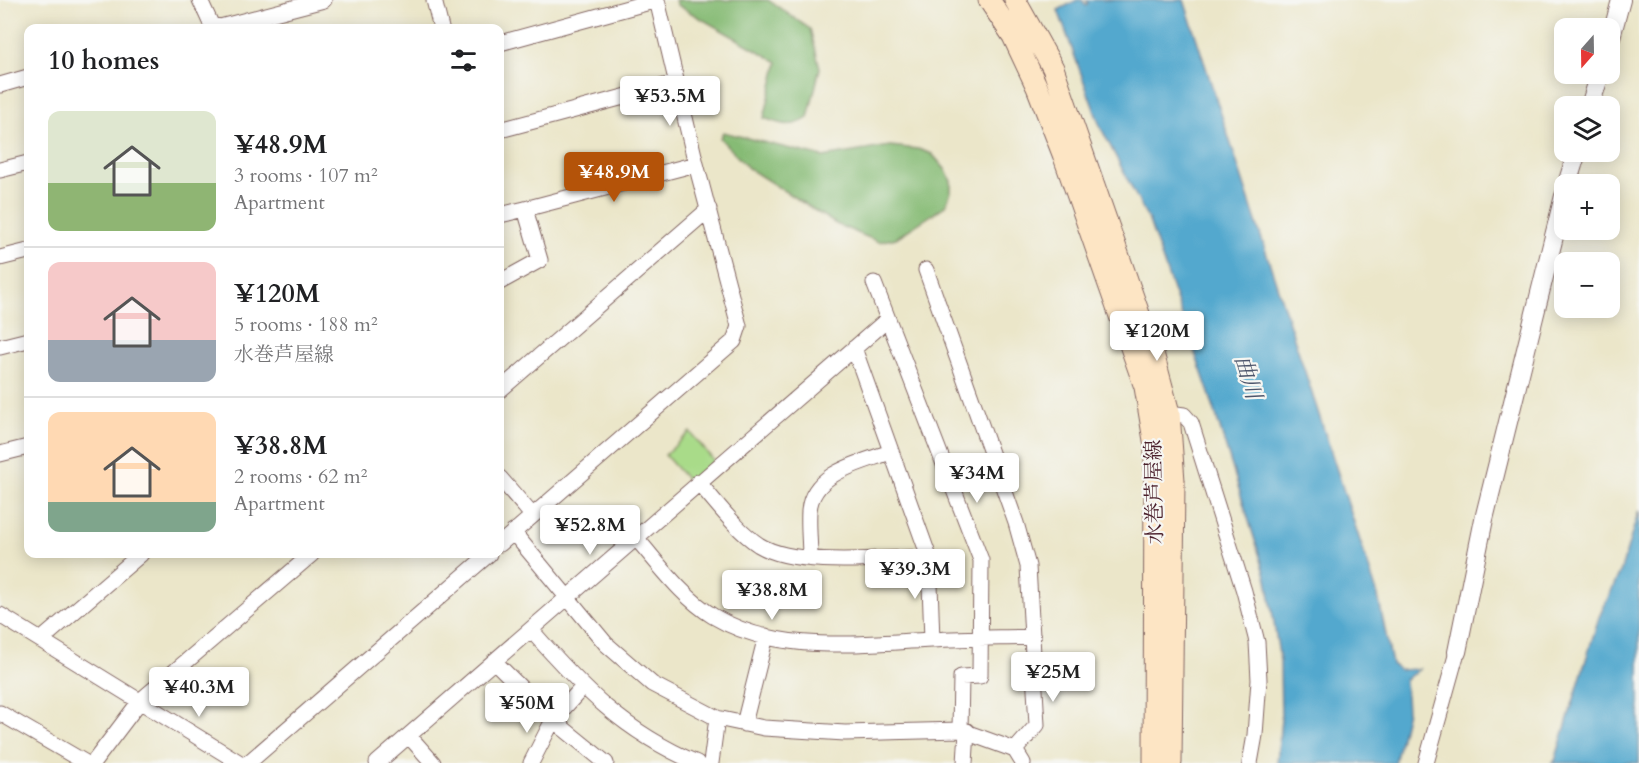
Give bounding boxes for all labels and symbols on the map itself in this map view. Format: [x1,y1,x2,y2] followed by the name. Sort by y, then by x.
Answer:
[1554,18,1620,84] north arrow
[621,76,719,127] pin: ¥53.5M
[565,152,663,203] pin: ¥48.9M
[1115,311,1199,362] pin: ¥120M
[1227,352,1269,405] water label: 曲川
[1139,439,1170,545] street label: 水巻芦屋線
[941,453,1013,504] pin: ¥34M
[541,505,639,556] pin: ¥52.8M
[866,549,964,600] pin: ¥39.3M
[723,570,821,621] pin: ¥38.8M
[1017,652,1089,703] pin: ¥25M
[150,667,248,718] pin: ¥40.3M
[491,683,563,734] pin: ¥50M

